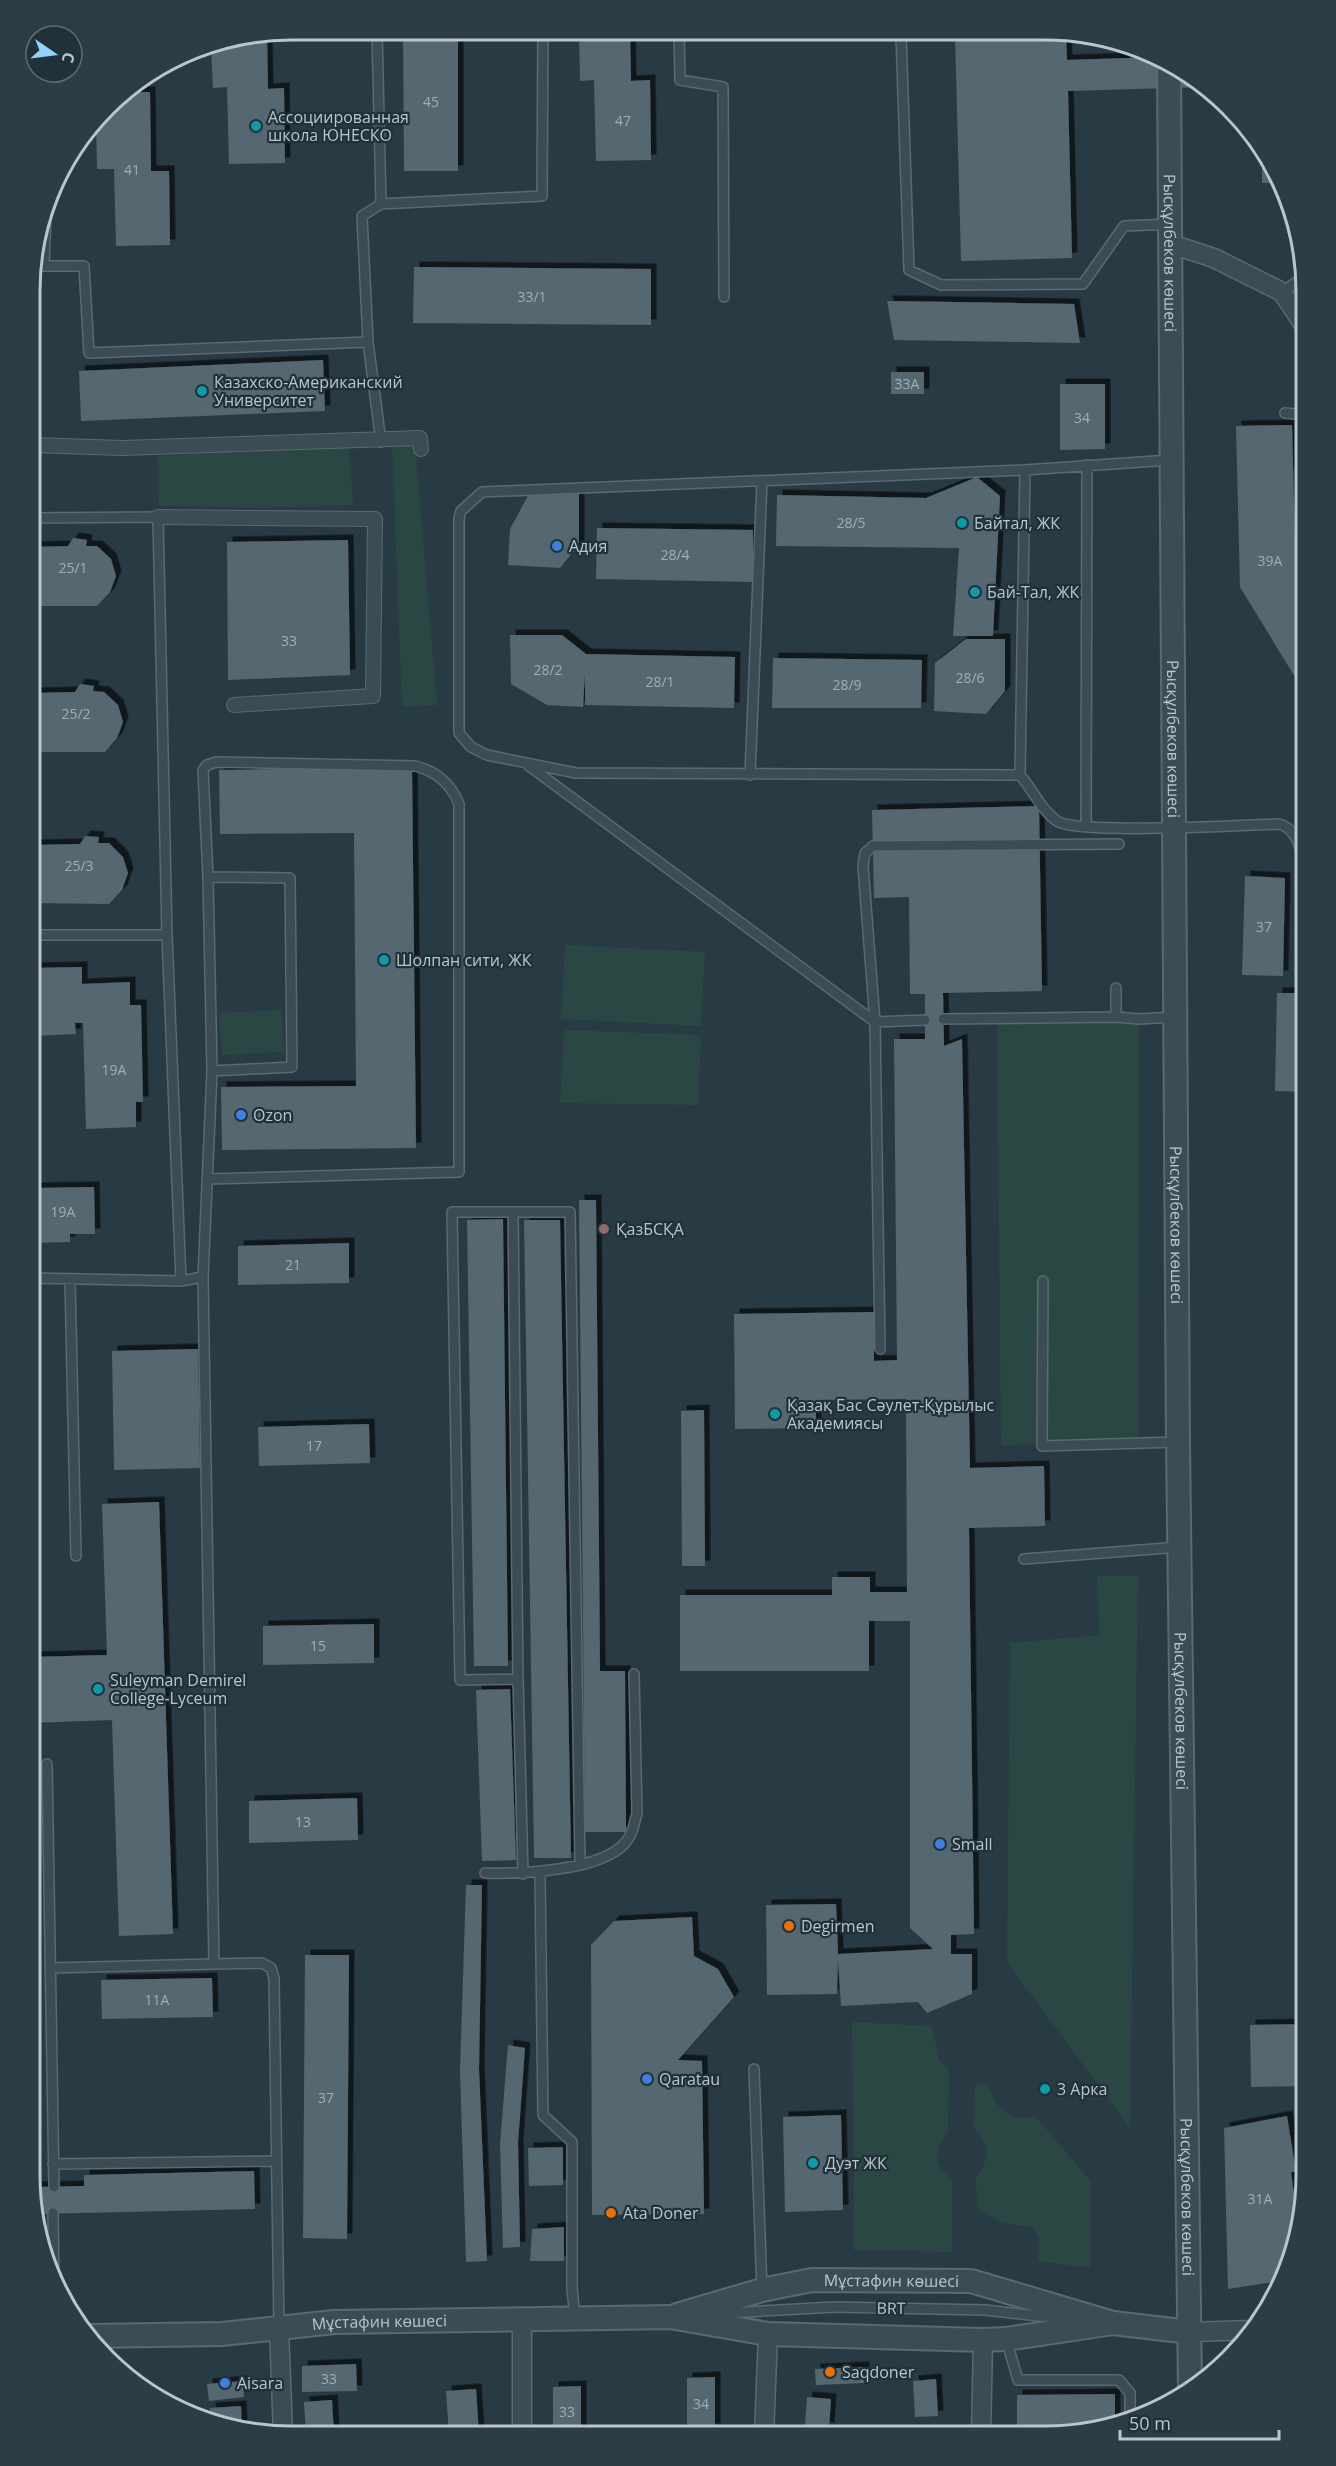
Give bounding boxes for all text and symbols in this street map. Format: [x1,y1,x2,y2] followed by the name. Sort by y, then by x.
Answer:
[24,24,84,84] north arrow
[57,50,80,65] text: С
[423,92,439,111] house number: 45
[268,106,409,146] place label: Ассоциированная школа ЮНЕСКО
[615,111,631,130] house number: 47
[249,119,263,133] marker: Ассоциированная школа ЮНЕСКО
[124,160,140,179] house number: 41
[1159,174,1182,332] street label: Рысқұлбеков көшесі
[517,287,547,306] house number: 33/1
[214,371,403,411] place label: Казахско-Американский Университет
[895,374,920,393] house number: 33А
[195,384,209,398] marker: Казахско-Американский Университет
[1074,408,1090,427] house number: 34
[974,512,1060,534] place label: Байтал, ЖК
[836,513,866,532] house number: 28/5
[955,516,969,530] marker: Байтал, ЖК
[569,535,607,557] place label: Адия
[550,539,564,553] marker: Адия
[660,545,690,564] house number: 28/4
[1258,551,1283,570] house number: 39А
[58,558,88,577] house number: 25/1
[987,581,1080,603] place label: Бай-Тал, ЖК
[968,585,982,599] marker: Бай-Тал, ЖК
[281,631,297,650] house number: 33
[533,660,563,679] house number: 28/2
[1162,660,1185,818] street label: Рысқұлбеков көшесі
[955,668,985,687] house number: 28/6
[645,672,675,691] house number: 28/1
[832,675,862,694] house number: 28/9
[61,704,91,723] house number: 25/2
[64,856,94,875] house number: 25/3
[1256,917,1272,936] house number: 37
[396,949,532,971] place label: Шолпан сити, ЖК
[377,953,391,967] marker: Шолпан сити, ЖК
[102,1060,127,1079] house number: 19А
[253,1104,292,1126] place label: Ozon
[234,1108,248,1122] marker: Ozon
[1165,1146,1188,1304] street label: Рысқұлбеков көшесі
[51,1202,76,1221] house number: 19А
[616,1218,685,1240] place label: ҚазБСҚА
[597,1222,611,1236] marker: ҚазБСҚА
[285,1255,301,1274] house number: 21
[787,1394,994,1434] place label: Қазақ Бас Сәулет-Құрылыс Академиясы
[768,1407,782,1421] marker: Қазақ Бас Сәулет-Құрылыс Академиясы
[306,1436,322,1455] house number: 17
[1169,1632,1193,1790] street label: Рысқұлбеков көшесі
[310,1636,326,1655] house number: 15
[110,1669,246,1709] place label: Suleyman Demirel College-Lyceum
[91,1682,105,1696] marker: Suleyman Demirel College-Lyceum
[295,1812,311,1831] house number: 13
[952,1833,993,1855] place label: Small
[933,1837,947,1851] marker: Small
[801,1915,874,1937] place label: Degirmen
[782,1919,796,1933] marker: Degirmen
[145,1990,170,2009] house number: 11А
[659,2068,720,2090] place label: Qaratau
[640,2072,654,2086] marker: Qaratau
[1057,2078,1107,2100] place label: 3 Арка
[1038,2082,1052,2096] marker: 3 Арка
[318,2088,334,2107] house number: 37
[1176,2118,1200,2276] street label: Рысқұлбеков көшесі
[825,2152,887,2174] place label: Дуэт ЖК
[806,2156,820,2170] marker: Дуэт ЖК
[1248,2189,1273,2208] house number: 31А
[623,2202,699,2224] place label: Ata Doner
[604,2206,618,2220] marker: Ata Doner
[824,2269,959,2292] street label: Мұстафин көшесі
[876,2297,906,2319] street label: BRT
[311,2309,447,2335] street label: Мұстафин көшесі
[842,2361,915,2383] place label: Saqdoner
[823,2365,837,2379] marker: Saqdoner
[321,2369,337,2388] house number: 33
[237,2372,283,2394] place label: Aisara
[218,2376,232,2390] marker: Aisara
[693,2394,709,2413] house number: 34
[559,2402,575,2421] house number: 33
[1120,2403,1279,2441] scale bar
[1129,2411,1171,2435] text: 50 m

